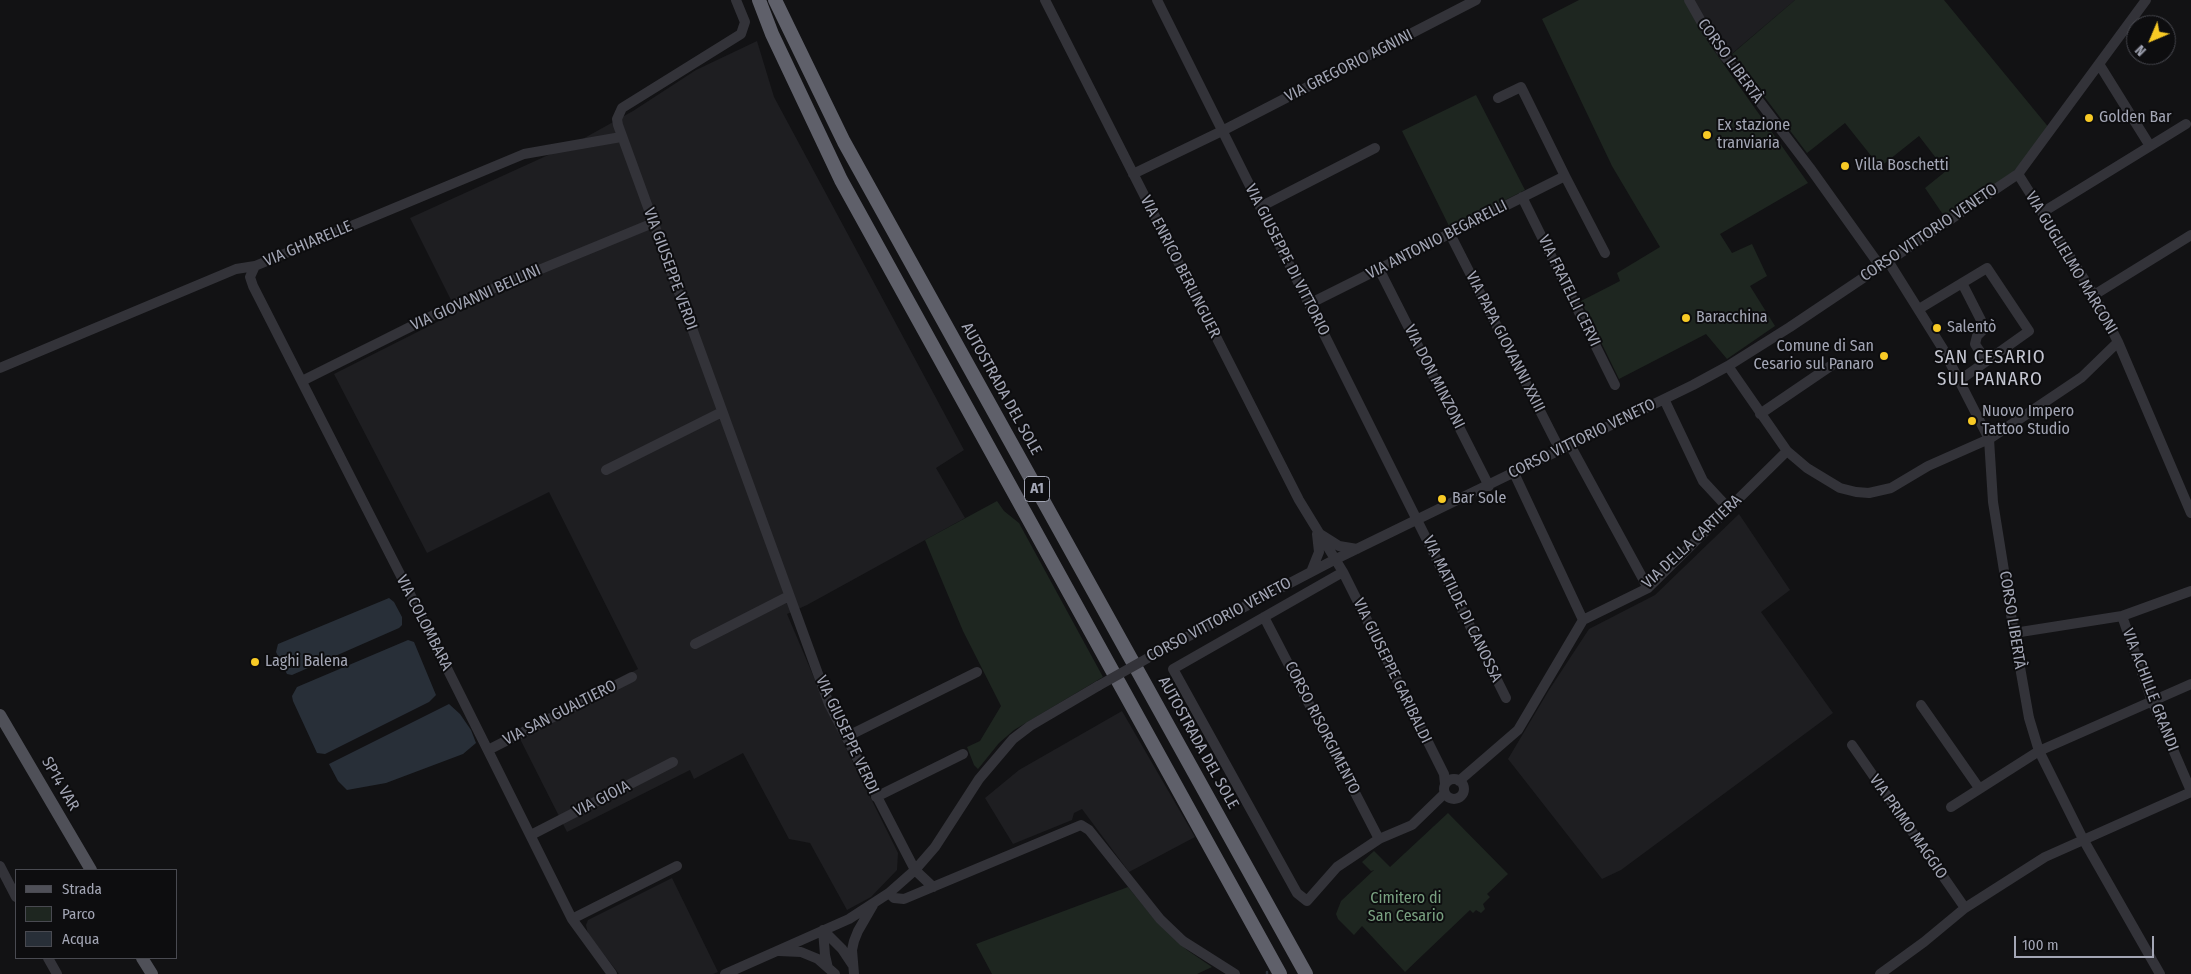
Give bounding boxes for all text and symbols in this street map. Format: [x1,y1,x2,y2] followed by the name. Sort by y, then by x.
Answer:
[1693,15,1767,107] street label: CORSO LIBERTÀ
[2126,15,2176,65] north arrow
[1282,25,1416,107] street label: VIA GREGORIO AGNINI
[2132,41,2150,59] text: N
[2099,108,2172,128] place label: Golden Bar
[2083,112,2095,124] marker: Golden Bar
[1717,116,1790,154] place label: Ex stazione tranviaria
[1701,129,1713,141] marker: Ex stazione tranviaria
[1855,156,1949,176] place label: Villa Boschetti
[1839,160,1851,172] marker: Villa Boschetti
[1857,180,2001,286] street label: CORSO VITTORIO VENETO
[1240,181,1334,339] street label: VIA GIUSEPPE DI VITTORIO
[2021,188,2121,338] street label: VIA GUGLIELMO MARCONI
[1136,193,1224,341] street label: VIA ENRICO BERLINGUER
[1363,196,1511,284] street label: VIA ANTONIO BEGARELLI
[639,205,701,333] street label: VIA GIUSEPPE VERDI
[261,217,355,271] street label: VIA GHIARELLE
[1534,232,1604,350] street label: VIA FRATELLI CERVI
[408,261,544,335] street label: VIA GIOVANNI BELLINI
[1461,269,1549,415] street label: VIA PAPA GIOVANNI XXIII
[1696,308,1768,328] place label: Baracchina
[1680,312,1692,324] marker: Baracchina
[1947,318,1997,338] place label: Salentò
[957,320,1045,458] street label: AUTOSTRADA DEL SOLE
[1400,322,1468,432] street label: VIA DON MINZONI
[1931,322,1943,334] marker: Salentò
[1754,337,1874,375] place label: Comune di San Cesario sul Panaro
[1933,347,2047,391] district label: SAN CESARIO SUL PANARO
[1878,350,1890,362] marker: Comune di San Cesario sul Panaro
[1505,395,1659,483] street label: CORSO VITTORIO VENETO
[1982,402,2074,440] place label: Nuovo Impero Tattoo Studio
[1966,415,1978,427] marker: Nuovo Impero Tattoo Studio
[1024,476,1050,502] road number: A1
[1452,489,1506,509] place label: Bar Sole
[1638,491,1746,593] street label: VIA DELLA CARTIERA
[1436,493,1448,505] marker: Bar Sole
[1418,533,1506,685] street label: VIA MATILDE DI CANOSSA
[1995,570,2029,670] street label: CORSO LIBERTÀ
[392,572,456,674] street label: VIA COLOMBARA
[1143,574,1295,666] street label: CORSO VITTORIO VENETO
[1349,595,1435,747] street label: VIA GIUSEPPE GARIBALDI
[2118,626,2182,754] street label: VIA ACHILLE GRANDI
[265,652,348,672] place label: Laghi Balena
[249,656,261,668] marker: Laghi Balena
[1280,658,1364,798] street label: CORSO RISORGIMENTO
[811,673,883,797] street label: VIA GIUSEPPE VERDI
[1154,674,1242,812] street label: AUTOSTRADA DEL SOLE
[500,676,620,750] street label: VIA SAN GUALTIERO
[37,754,83,814] street label: SP14 VAR
[1865,771,1951,883] street label: VIA PRIMO MAGGIO
[571,777,633,821] street label: VIA GIOIA
[15,869,178,959] legend
[62,880,102,898] text: Strada
[1368,889,1444,927] park label: Cimitero di San Cesario
[62,905,95,923] text: Parco
[2016,926,2156,958] scale bar
[62,930,99,948] text: Acqua
[2022,936,2059,954] text: 100 m

